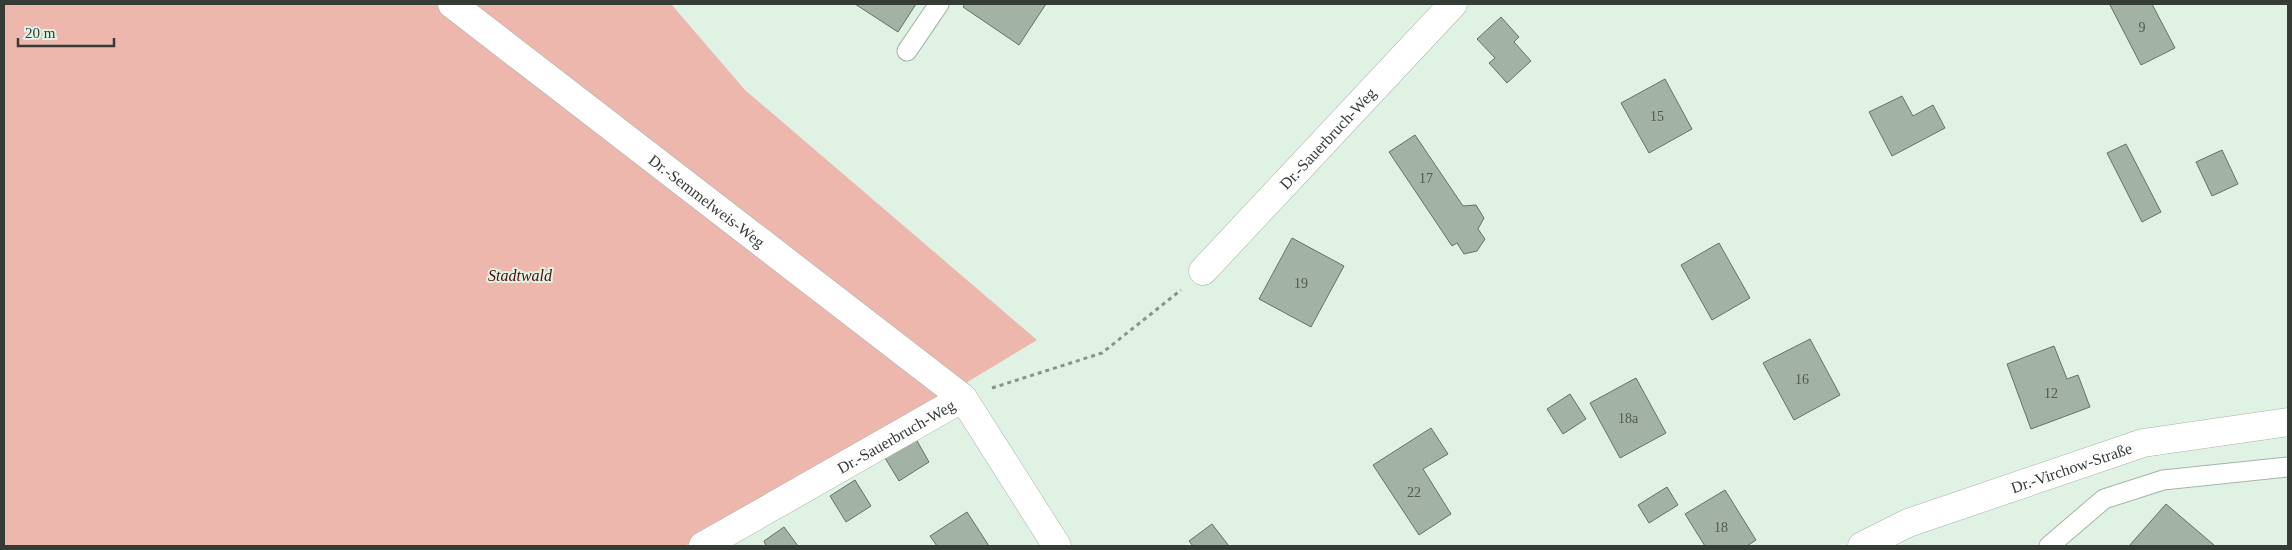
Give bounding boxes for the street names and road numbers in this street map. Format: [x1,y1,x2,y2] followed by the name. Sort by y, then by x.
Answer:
[1276,84,1380,192] street label: Dr.-Sauerbruch-Weg
[646,151,768,251] street label: Dr.-Semmelweis-Weg
[834,396,958,476] street label: Dr.-Sauerbruch-Weg
[2009,439,2134,496] street label: Dr.-Virchow-Straße

